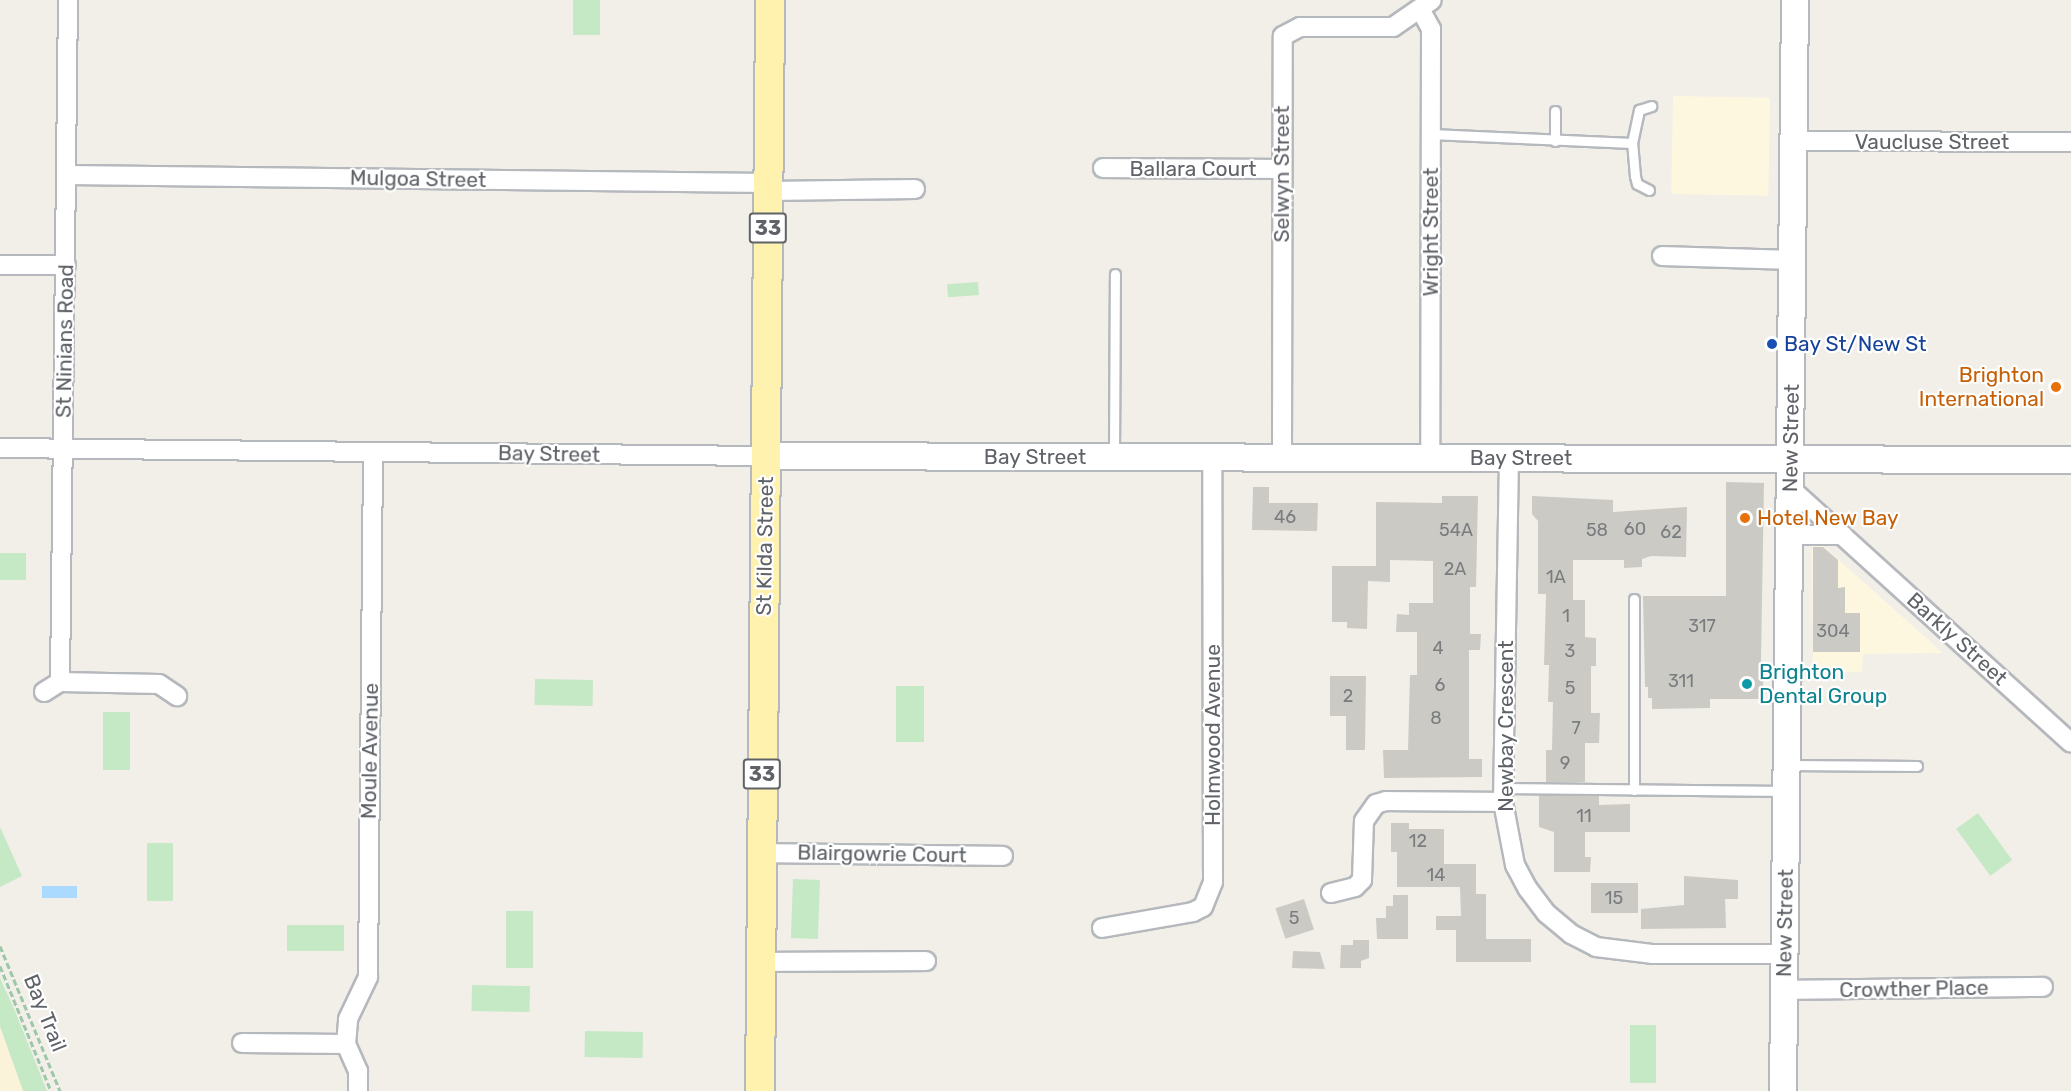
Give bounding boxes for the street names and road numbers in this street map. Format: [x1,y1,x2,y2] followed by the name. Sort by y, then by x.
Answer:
[1269,106,1295,242] street label: Selwyn Street
[1855,129,2009,155] street label: Vaucluse Street
[1130,156,1256,182] street label: Ballara Court
[350,165,486,193] street label: Mulgoa Street
[1418,168,1444,296] street label: Wright Street
[748,211,788,245] road number: 33
[51,264,79,418] street label: St Ninians Road
[1777,383,1805,493] street label: New Street
[497,441,601,467] street label: Bay Street
[984,444,1086,470] street label: Bay Street
[1470,445,1572,471] street label: Bay Street
[751,476,779,616] street label: St Kilda Street
[1901,587,2013,691] street label: Barkly Street
[1493,640,1519,812] street label: Newbay Crescent
[1200,644,1226,826] street label: Holmwood Avenue
[356,682,384,820] street label: Moule Avenue
[742,757,782,791] road number: 33
[797,840,967,868] street label: Blairgowrie Court
[1771,868,1799,978] street label: New Street
[18,970,72,1056] street label: Bay Trail
[1839,975,1989,1003] street label: Crowther Place

